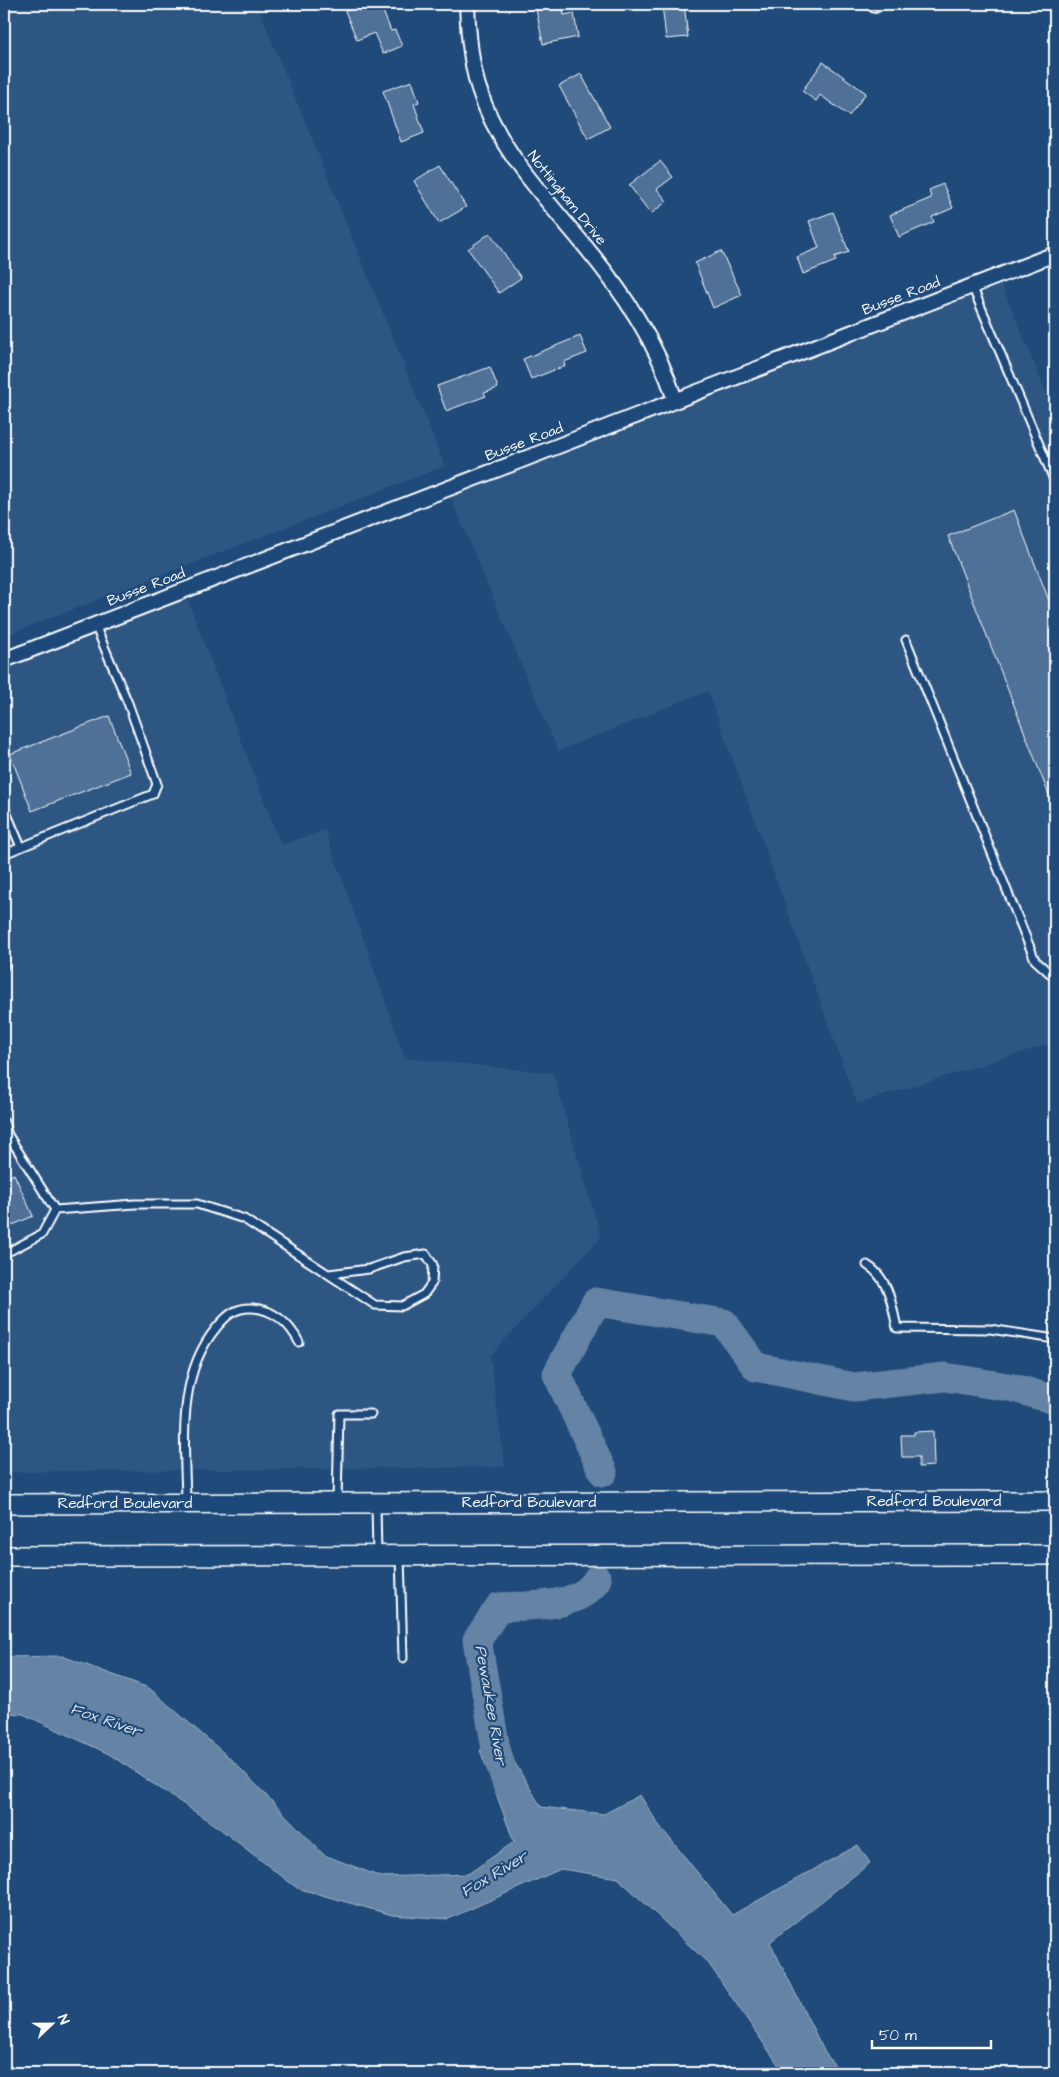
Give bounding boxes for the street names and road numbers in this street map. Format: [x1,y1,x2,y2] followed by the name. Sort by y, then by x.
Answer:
[521,146,612,250] street label: Nottingham Drive
[859,271,943,320] street label: Busse Road
[482,417,566,466] street label: Busse Road
[104,562,188,611] street label: Busse Road
[867,1491,1001,1512] street label: Redford Boulevard
[462,1492,596,1513] street label: Redford Boulevard
[58,1493,192,1514] street label: Redford Boulevard

